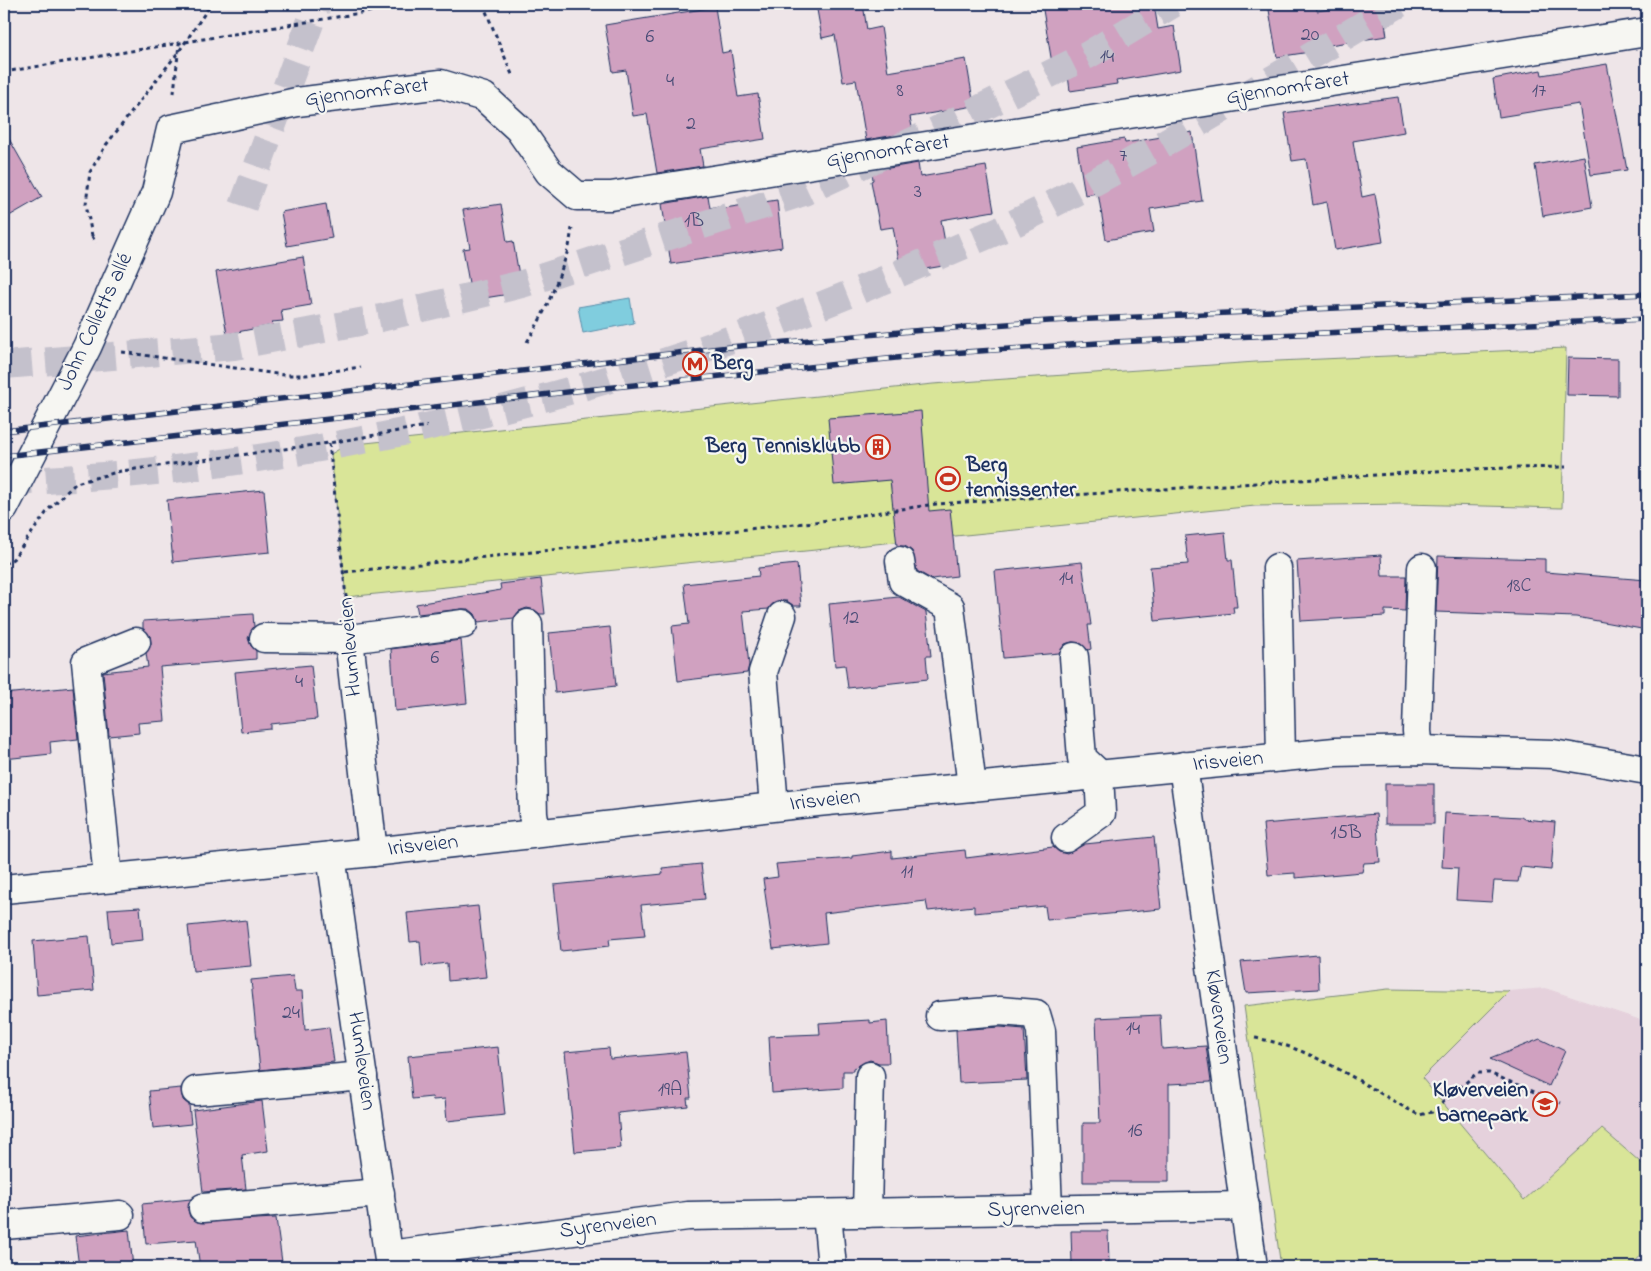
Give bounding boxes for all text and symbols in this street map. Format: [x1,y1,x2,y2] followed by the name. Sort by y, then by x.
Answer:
[1301,21,1320,50] house number: 20
[646,23,655,52] house number: 6
[1100,43,1114,72] house number: 14
[1224,63,1353,115] street label: Gjennomfaret
[666,67,674,96] house number: 4
[303,69,431,116] street label: Gjennomfaret
[896,77,904,106] house number: 8
[1532,77,1546,106] house number: 17
[686,110,696,139] house number: 2
[824,126,953,178] street label: Gjennomfaret
[1119,142,1127,171] house number: 7
[914,178,922,207] house number: 3
[684,207,704,236] house number: 1B
[50,248,142,396] street label: John Colletts allé
[711,348,753,381] place label: Berg
[682,351,708,377] metro station icon: Berg
[704,431,860,464] place label: Berg Tennisklubb
[865,434,891,460] building icon: Berg Tennisklubb
[965,450,1077,507] place label: Berg tennissenter
[935,466,961,492] sports icon: Berg tennissenter
[1059,565,1073,594] house number: 14
[1507,572,1531,601] house number: 18C
[331,596,371,698] street label: Humleveien
[843,604,859,633] house number: 12
[431,644,440,673] house number: 6
[295,668,303,697] house number: 4
[1191,743,1265,781] street label: Irisveien
[788,781,862,821] street label: Irisveien
[1330,819,1362,848] house number: 15B
[386,826,460,866] street label: Irisveien
[901,858,913,887] house number: 11
[1196,968,1240,1066] street label: Kløverveien
[282,999,300,1028] house number: 24
[338,1009,384,1113] street label: Humleveien
[1126,1015,1140,1044] house number: 14
[1433,1075,1529,1132] place label: Kløverveien barnepark
[658,1076,682,1105] house number: 19A
[1532,1091,1558,1117] school or university icon: Kløverveien barnepark
[1127,1117,1143,1146] house number: 16
[987,1193,1085,1228] street label: Syrenveien
[558,1204,658,1249] street label: Syrenveien

